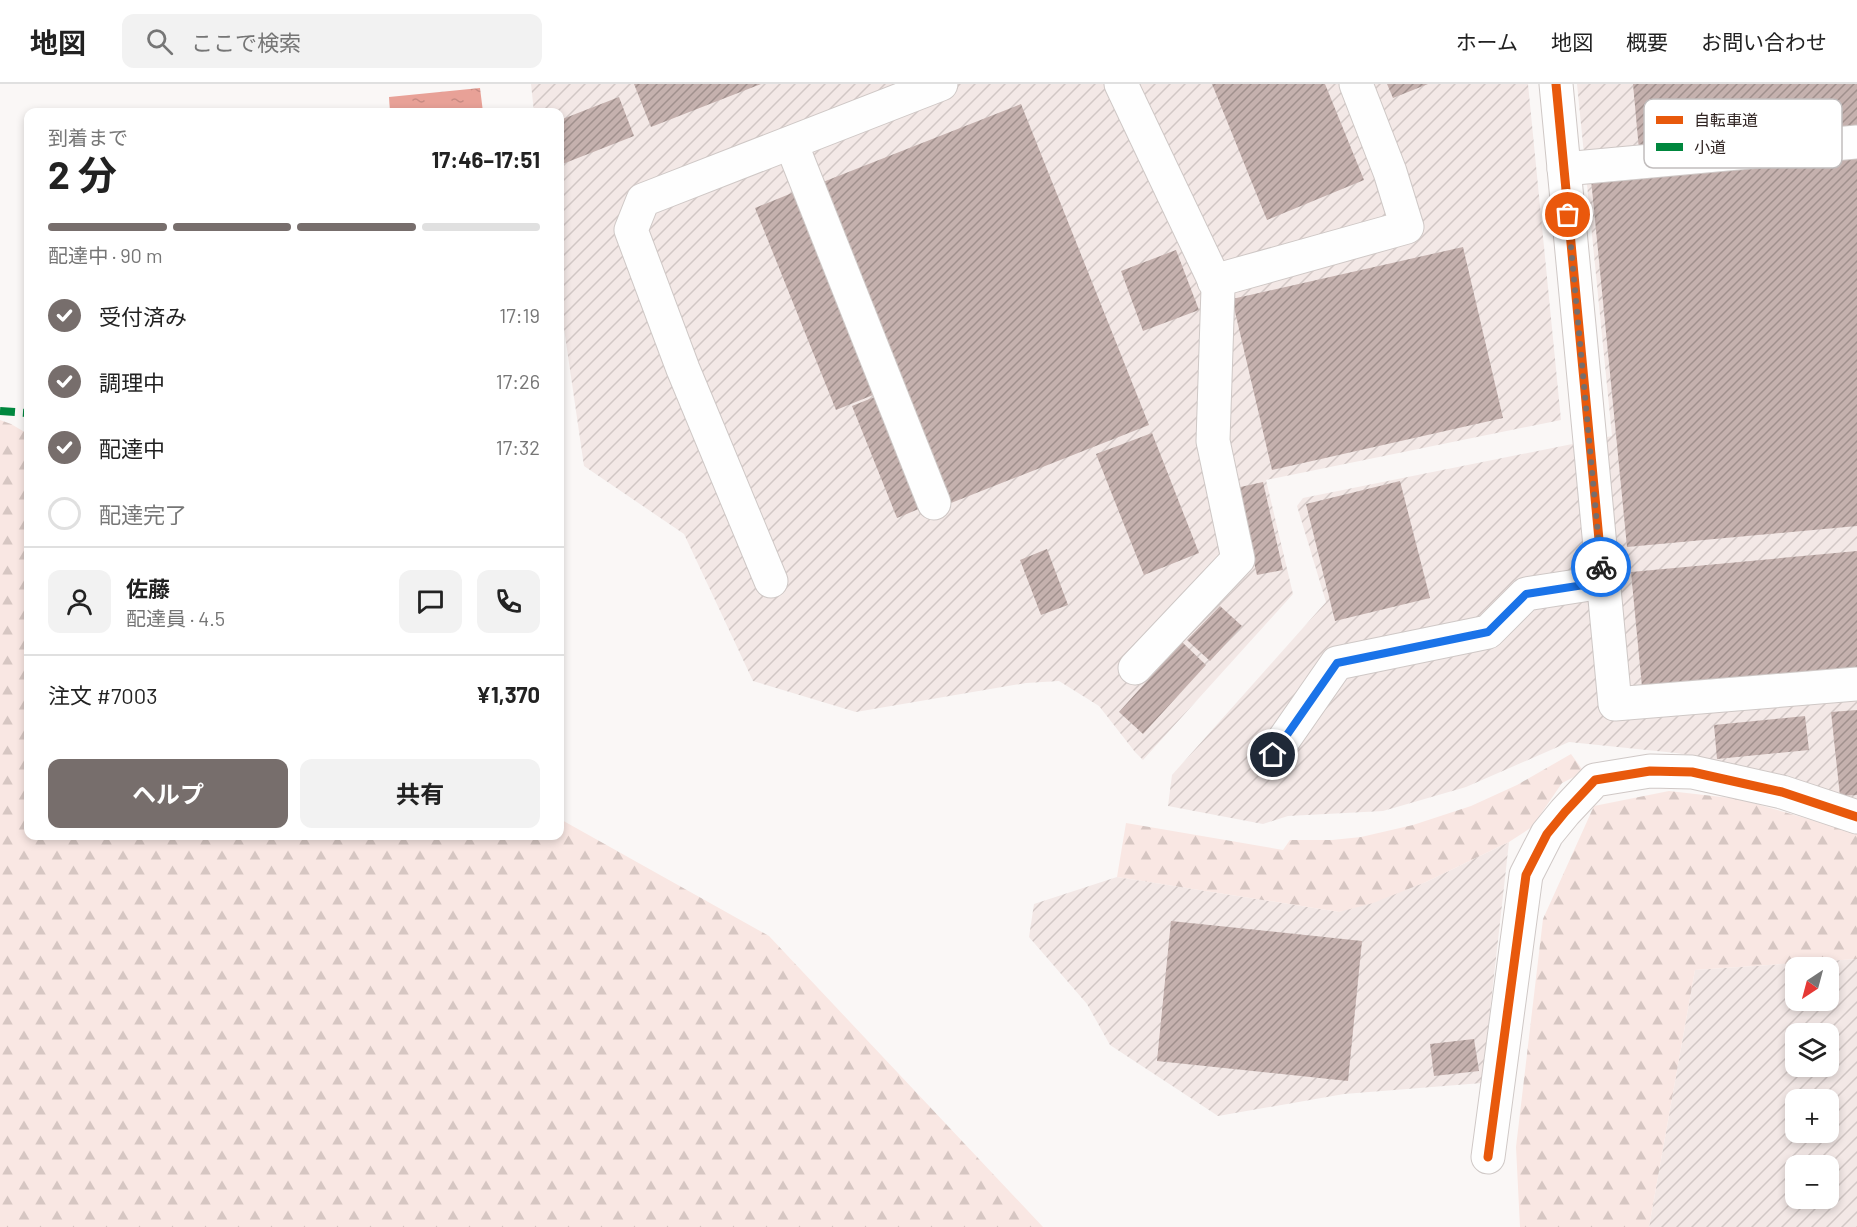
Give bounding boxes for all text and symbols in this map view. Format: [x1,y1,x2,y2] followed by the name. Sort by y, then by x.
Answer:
[122,14,542,68] search box
[30,25,86,59] text: 地図
[143,25,176,58] icon: search
[191,29,301,55] text: ここで検索
[1456,29,1518,54] text: ホーム
[1551,29,1593,54] text: 地図
[1626,29,1668,54] text: 概要
[1701,29,1827,54] text: お問い合わせ
[1644,99,1842,168] legend
[1694,110,1758,129] text: 自転車道
[48,125,128,149] text: 到着まで
[1694,137,1726,156] text: 小道
[432,146,540,172] text: 17:46–17:51
[48,150,117,197] text: 2 分
[1542,189,1593,240] pin
[1551,198,1584,231] icon: bag
[48,243,162,267] text: 配達中 · 90 m
[48,299,81,332] icon: check
[99,303,187,329] text: 受付済み
[499,303,540,327] text: 17:19
[48,365,81,398] icon: check
[99,369,165,395] text: 調理中
[496,369,540,393] text: 17:26
[48,431,81,464] icon: check
[99,435,165,461] text: 配達中
[496,435,540,459] text: 17:32
[99,501,187,527] text: 配達完了
[1571,537,1631,597] courier
[1585,551,1618,584] icon: bike
[48,570,111,633] button: person
[399,570,462,633] button: chat
[477,570,540,633] button: phone
[126,575,170,601] text: 佐藤
[126,606,225,630] text: 配達員 · 4.5
[476,681,540,707] text: ¥1,370
[48,682,158,708] text: 注文 #7003
[1247,729,1298,780] pin
[1256,738,1289,771] icon: home
[48,759,288,828] button: ヘルプ
[300,759,540,828] button: 共有
[1785,957,1839,1011] north arrow
[1785,957,1839,1209] map controls
[1785,1023,1839,1077] button: layers
[1785,1089,1839,1143] button: +
[1785,1155,1839,1209] button: −

